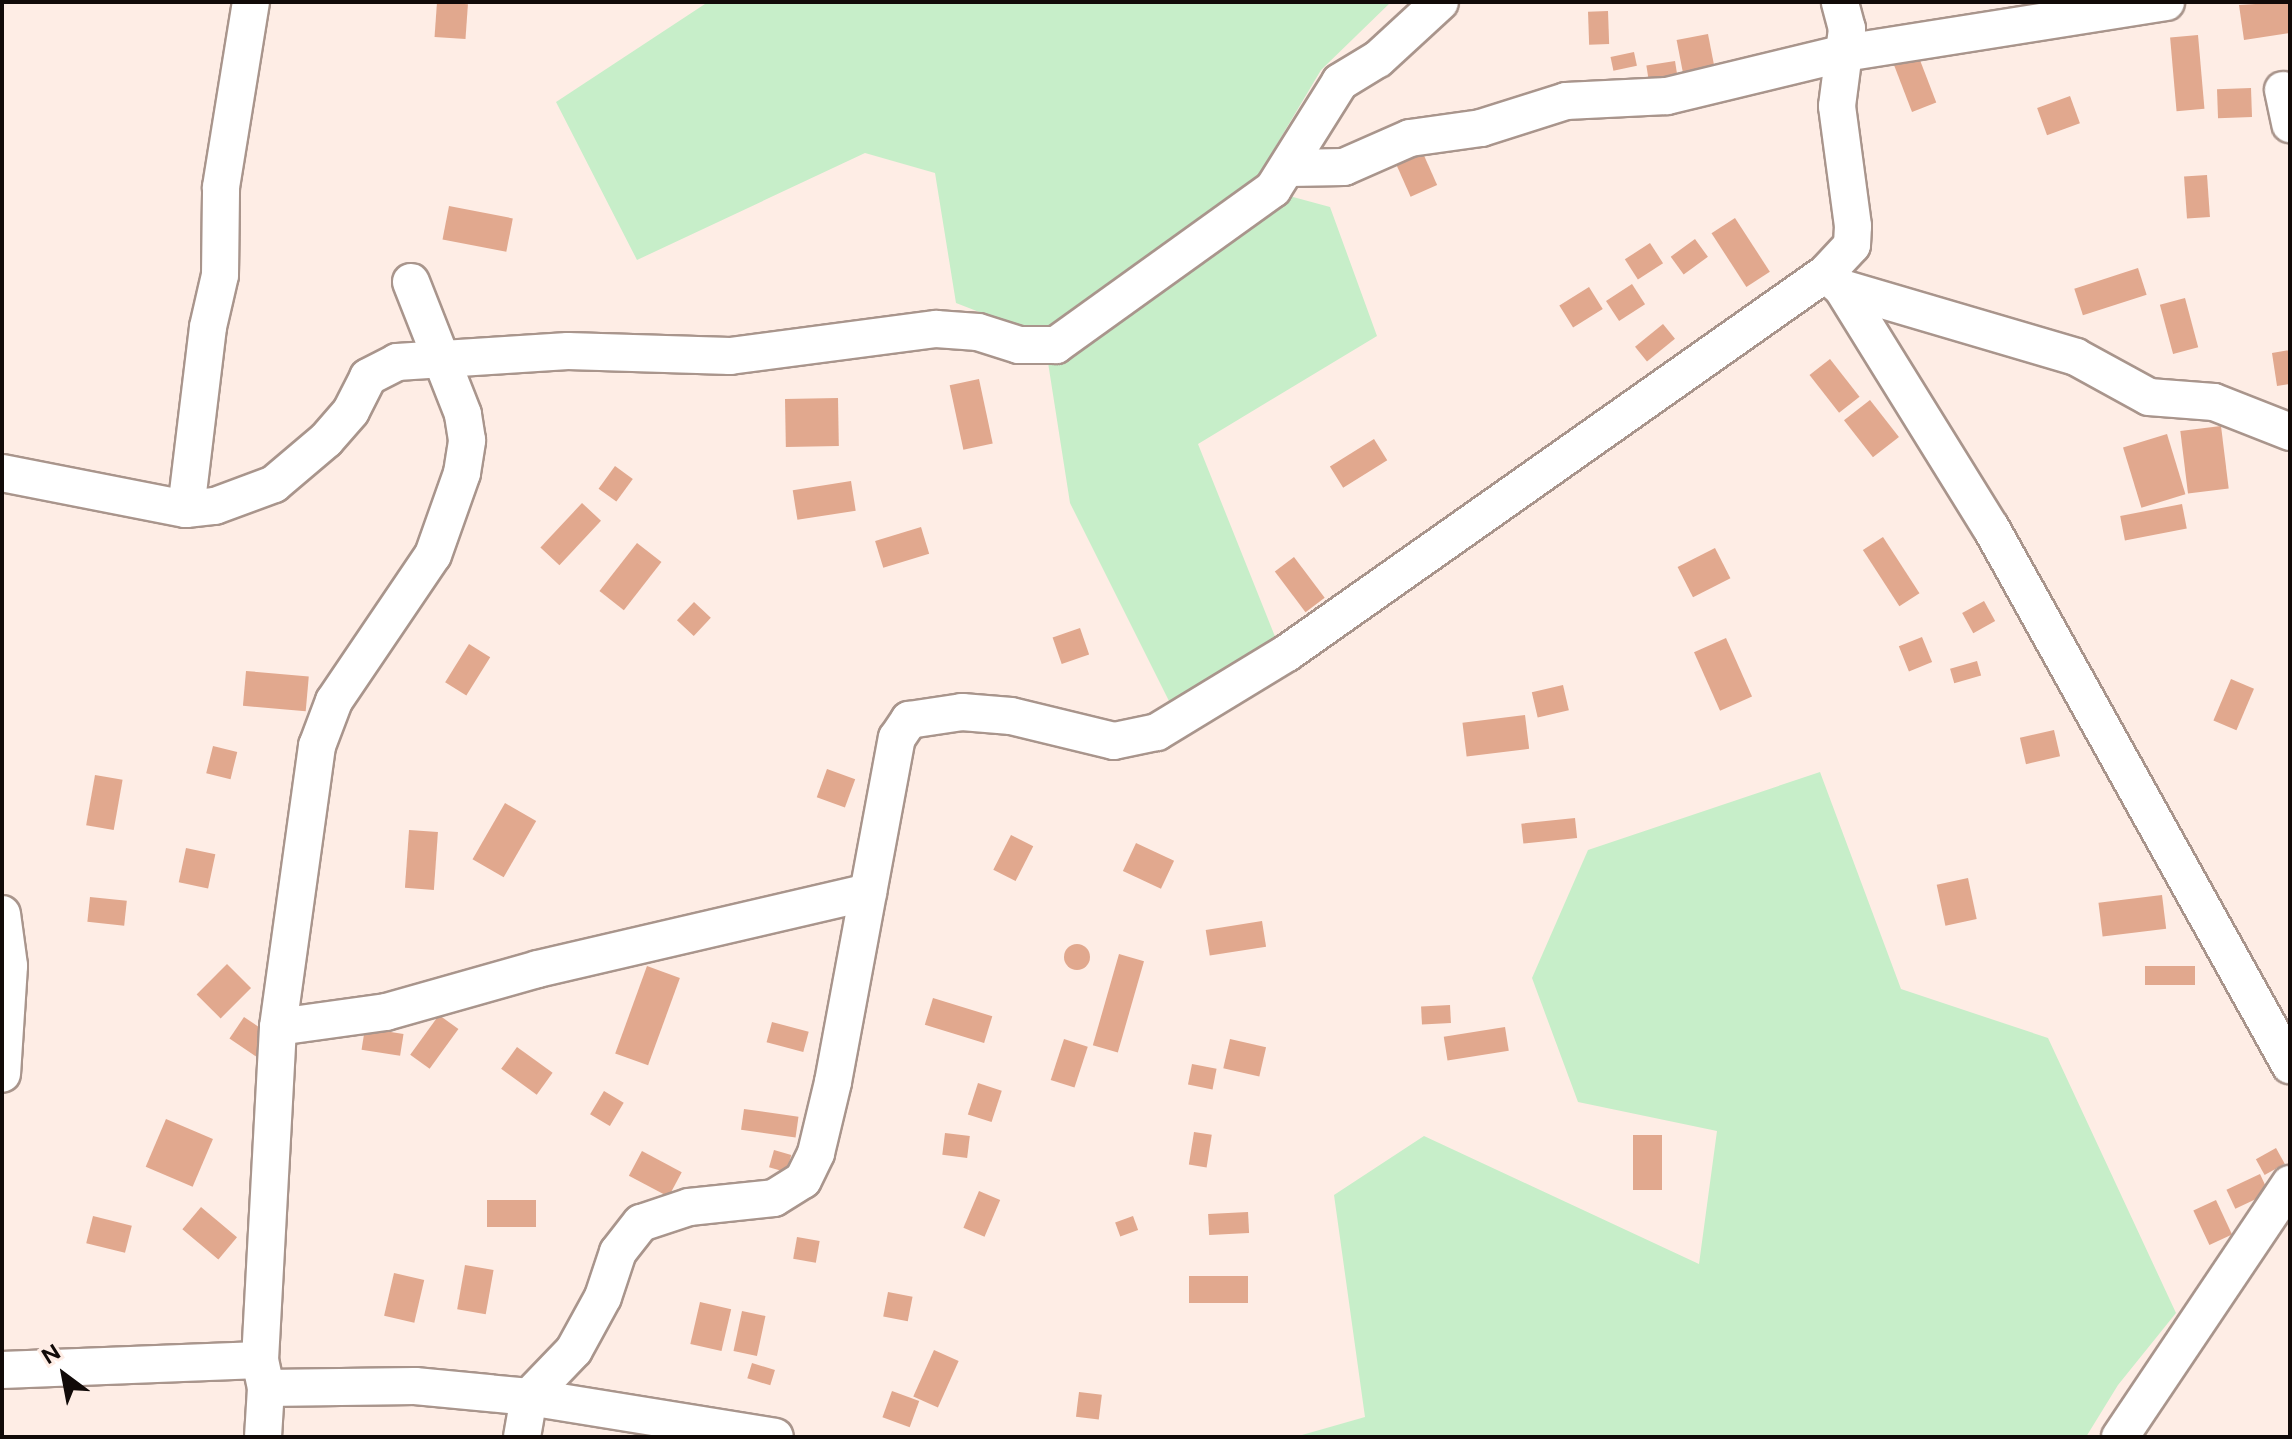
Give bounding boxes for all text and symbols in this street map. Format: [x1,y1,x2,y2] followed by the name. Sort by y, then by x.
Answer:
[24,1335,104,1415] north arrow
[37,1338,65,1370] text: N

